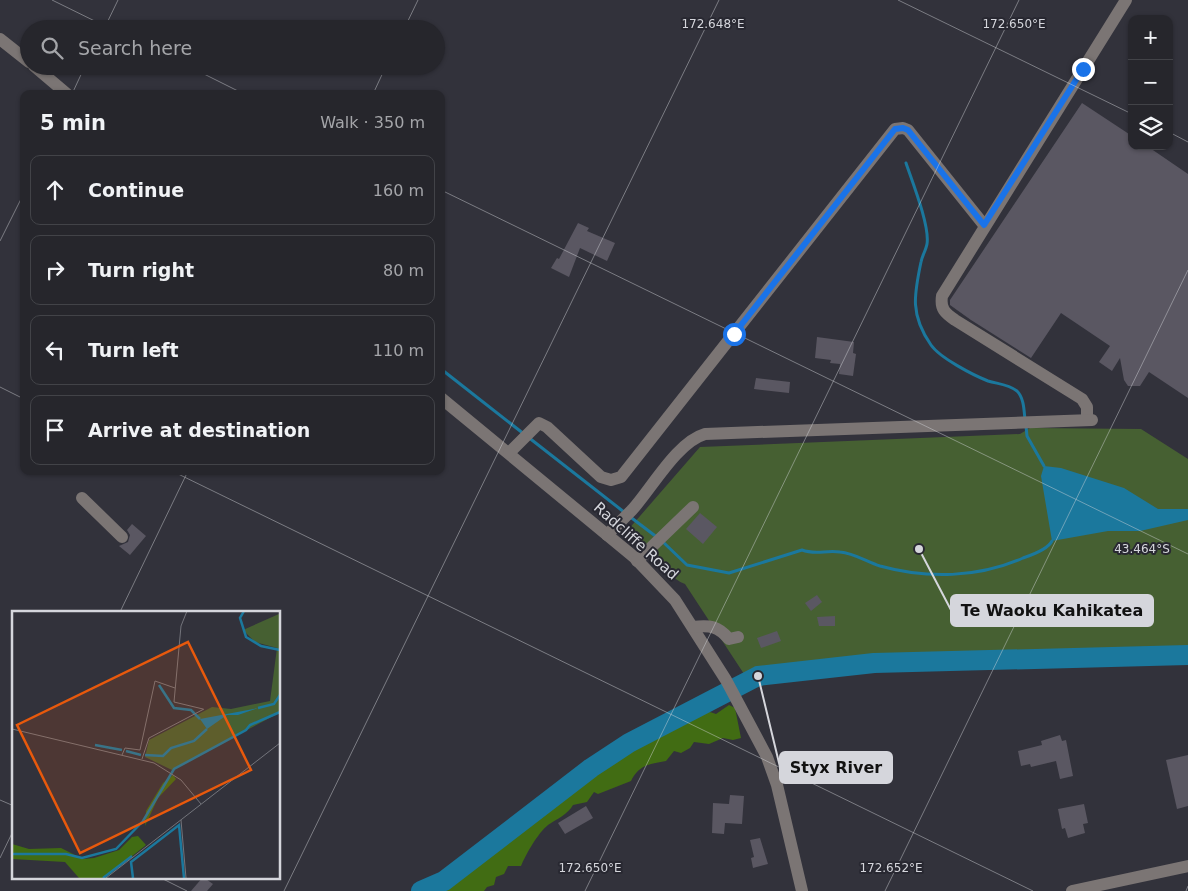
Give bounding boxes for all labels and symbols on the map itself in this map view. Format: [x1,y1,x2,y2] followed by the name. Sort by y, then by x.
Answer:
[681,17,745,31] text: 172.648°E
[982,17,1046,31] text: 172.650°E
[1072,58,1095,81] route end
[723,323,746,346] route start
[590,498,682,584] street label: Radcliffe Road
[1114,542,1170,556] text: 43.464°S
[951,595,1153,626] callout: Te Waoku Kahikatea
[961,601,1143,620] text: Te Waoku Kahikatea
[12,611,280,878] inset map
[780,752,892,783] callout: Styx River
[790,758,882,777] text: Styx River
[558,861,622,875] text: 172.650°E
[859,861,923,875] text: 172.652°E

